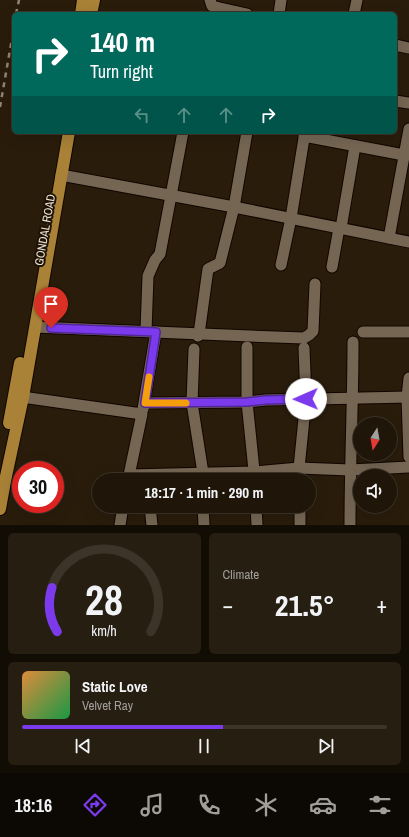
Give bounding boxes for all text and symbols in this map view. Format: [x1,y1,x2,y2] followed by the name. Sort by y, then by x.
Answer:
[90,23,155,61] text: 140 m
[24,28,76,80] icon: right
[90,59,153,84] text: Turn right
[131,104,153,126] icon: left
[173,104,195,126] icon: ahead
[215,104,237,126] icon: ahead
[257,104,279,126] icon: right
[31,193,59,267] street label: GONDAL ROAD
[34,287,68,328] pin
[40,293,62,315] icon: arrive
[285,378,327,420] position arrow
[353,417,397,461] north arrow
[353,417,397,513] map controls
[12,461,64,513] speed limit sign: 30
[353,469,397,513] button: sound
[145,482,263,503] text: 18:17 · 1 min · 290 m
[223,566,259,583] text: Climate
[85,571,123,627] text: 28
[275,585,335,625] text: 21.5°
[223,590,233,620] text: −
[376,590,387,620] text: +
[92,620,117,639] text: km/h
[82,676,148,697] text: Static Love
[82,697,133,714] text: Velvet Ray
[72,735,94,757] icon: previous
[193,735,215,757] icon: pause
[315,735,337,757] icon: next
[81,791,109,819] icon: directions
[138,791,166,819] icon: music
[195,791,223,819] icon: phone
[252,791,280,819] icon: climate
[309,791,337,819] icon: car
[366,791,394,819] icon: filters
[15,793,52,818] text: 18:16

